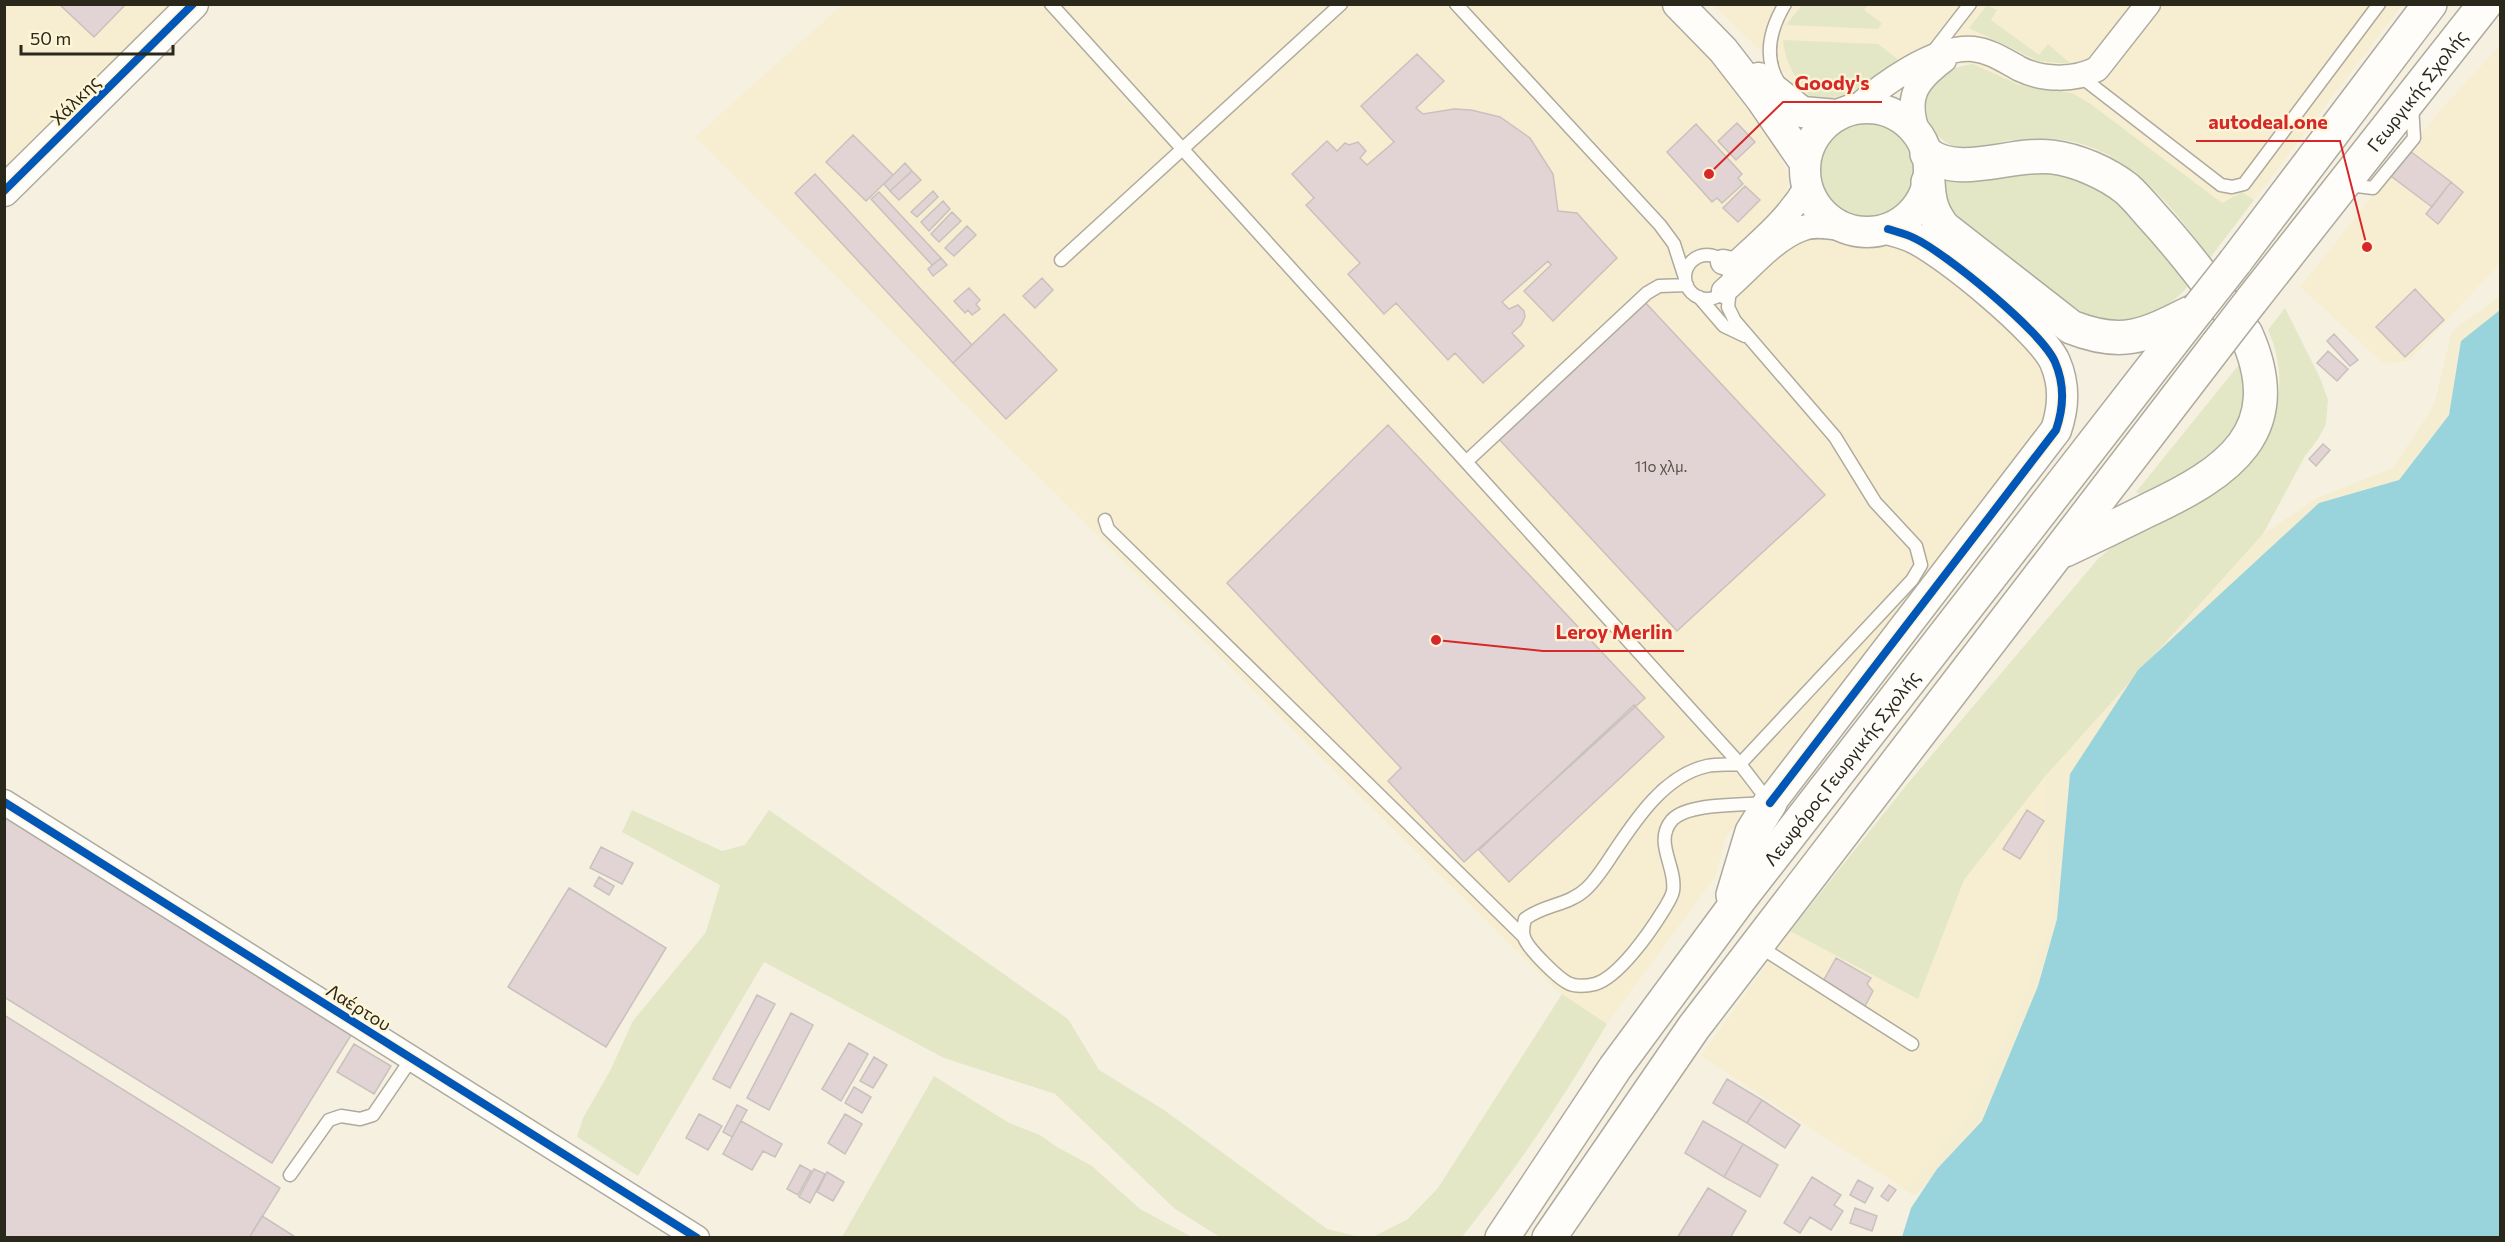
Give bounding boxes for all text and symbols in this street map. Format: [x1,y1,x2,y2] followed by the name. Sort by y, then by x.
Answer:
[21,18,172,56] scale bar
[2362,25,2472,156] street label: Γεωργικής Σχολής
[30,27,71,49] text: 50 m
[1783,64,1882,102] callout: Goody's
[46,70,105,129] street label: Χάλκης
[1795,70,1870,94] text: Goody's
[2196,103,2340,141] callout: autodeal.one
[2208,109,2328,133] text: autodeal.one
[1635,457,1687,475] house number: 11o χλμ.
[1543,613,1684,651] callout: Leroy Merlin
[1556,619,1672,643] text: Leroy Merlin
[1759,666,1924,870] street label: Λεωφόρος Γεωργικής Σχολής
[323,979,395,1035] street label: Λαέρτου

